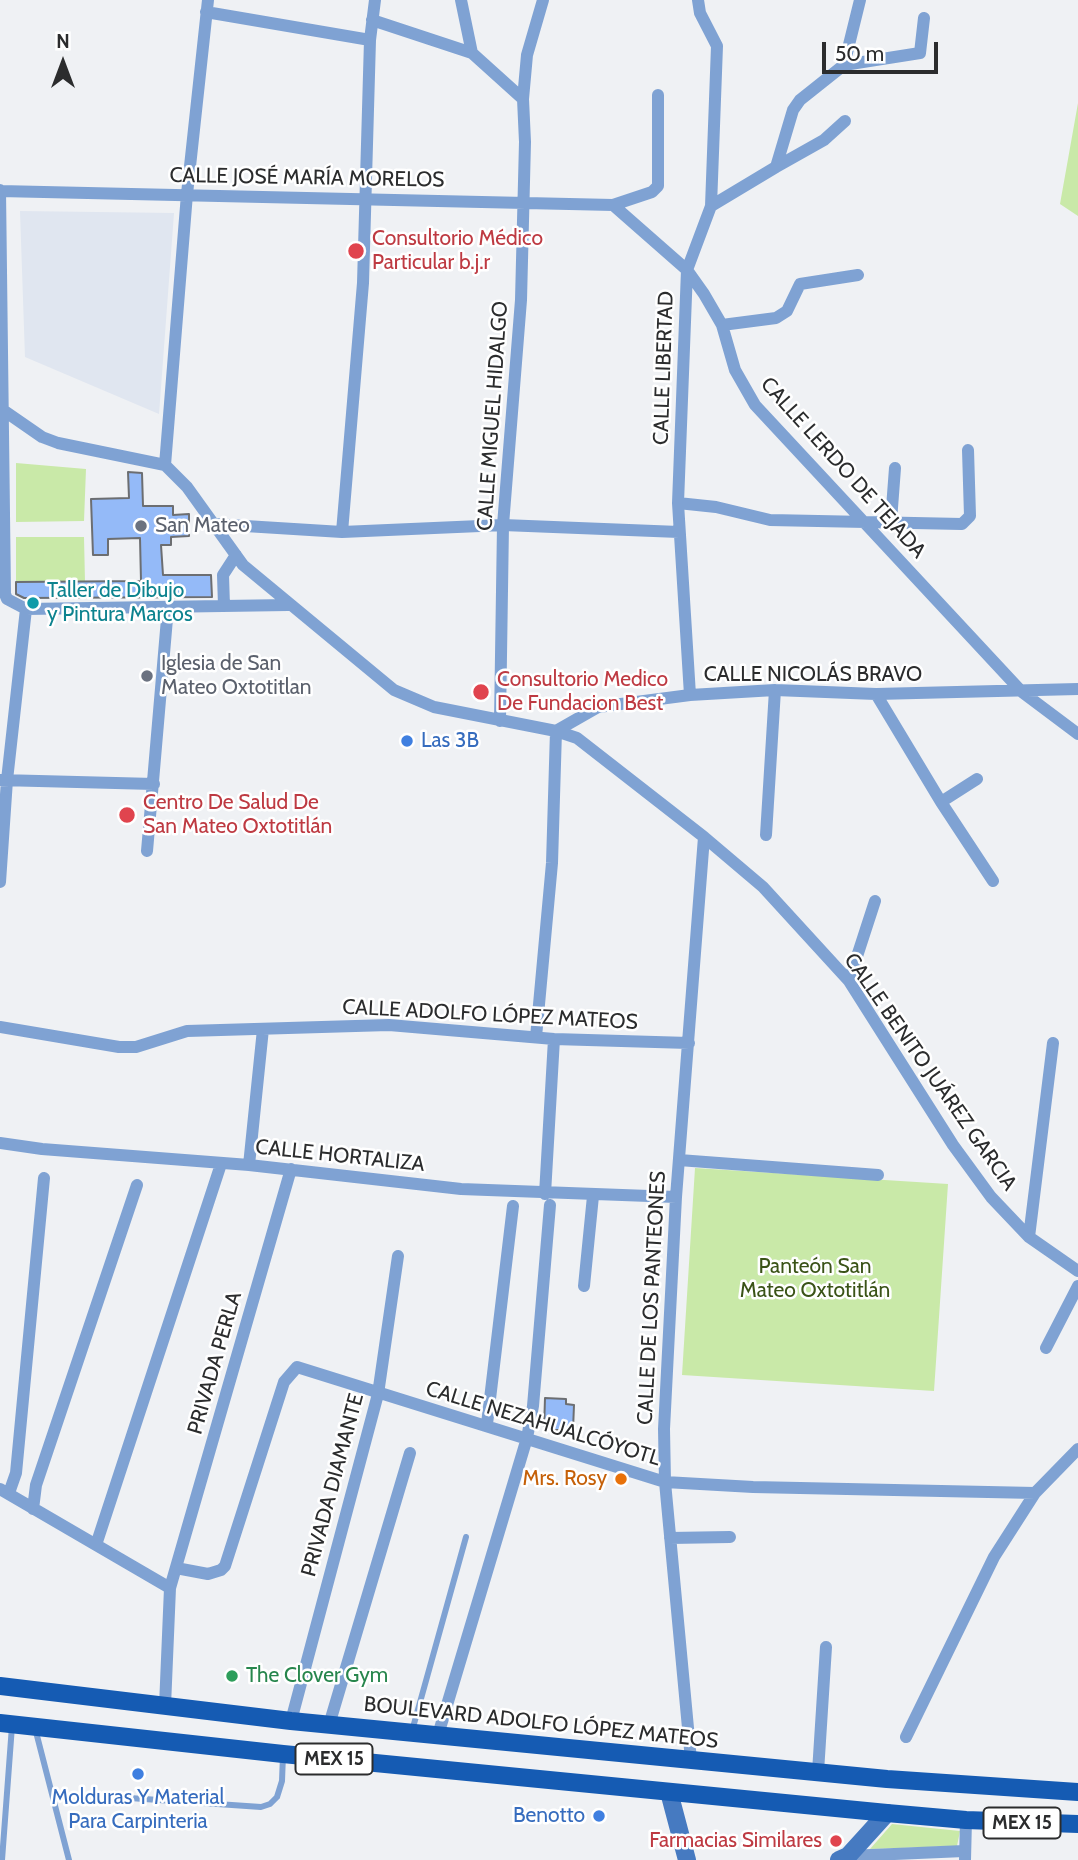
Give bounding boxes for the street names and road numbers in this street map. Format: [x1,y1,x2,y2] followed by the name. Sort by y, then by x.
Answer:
[169,163,445,193] street label: CALLE JOSÉ MARÍA MORELOS
[649,291,679,445] street label: CALLE LIBERTAD
[472,300,514,532] street label: CALLE MIGUEL HIDALGO
[755,372,931,564] street label: CALLE LERDO DE TEJADA
[704,662,922,688] street label: CALLE NICOLÁS BRAVO
[838,949,1022,1195] street label: CALLE BENITO JUÁREZ GARCIA
[342,995,638,1035] street label: CALLE ADOLFO LÓPEZ MATEOS
[254,1135,426,1177] street label: CALLE HORTALIZA
[633,1170,671,1426] street label: CALLE DE LOS PANTEONES
[183,1289,247,1437] street label: PRIVADA PERLA
[423,1376,663,1472] street label: CALLE NEZAHUALCÓYOTL
[296,1391,370,1579] street label: PRIVADA DIAMANTE
[363,1692,719,1754] street label: BOULEVARD ADOLFO LÓPEZ MATEOS
[296,1744,372,1774] road number: MEX 15
[984,1808,1060,1839] road number: MEX 15

